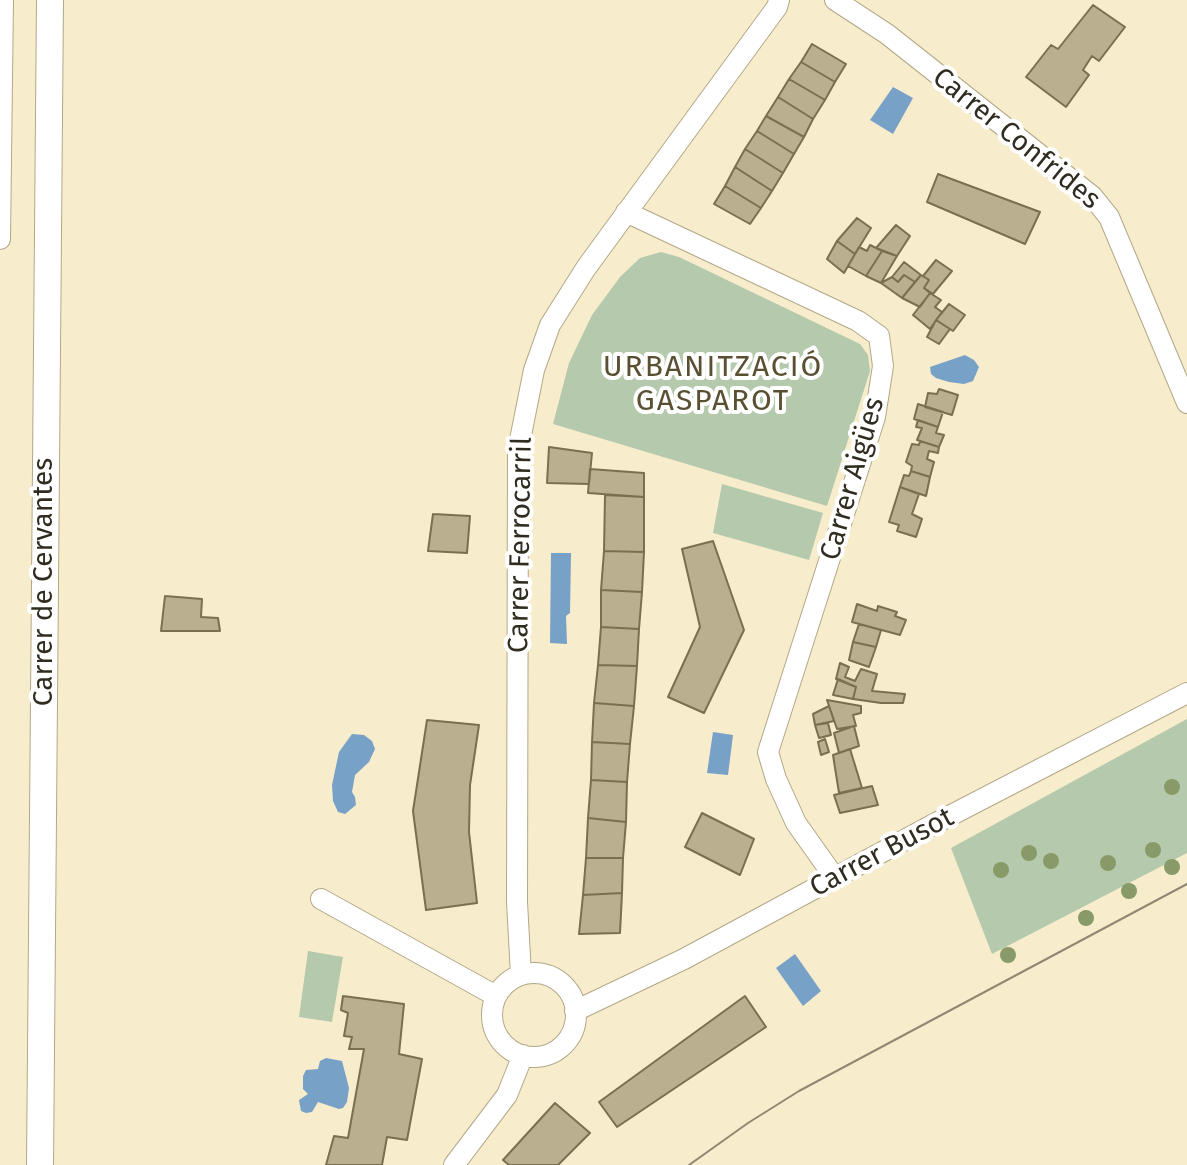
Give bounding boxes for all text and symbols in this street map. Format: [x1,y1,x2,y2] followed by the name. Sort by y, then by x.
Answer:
[925,61,1107,217] street label: Carrer Confrides
[603,350,823,420] district label: URBANITZACIÓ GASPAROT
[814,394,892,564] street label: Carrer Aigües
[502,437,540,653] street label: Carrer Ferrocarril
[27,458,61,706] street label: Carrer de Cervantes
[804,801,960,905] street label: Carrer Busot

